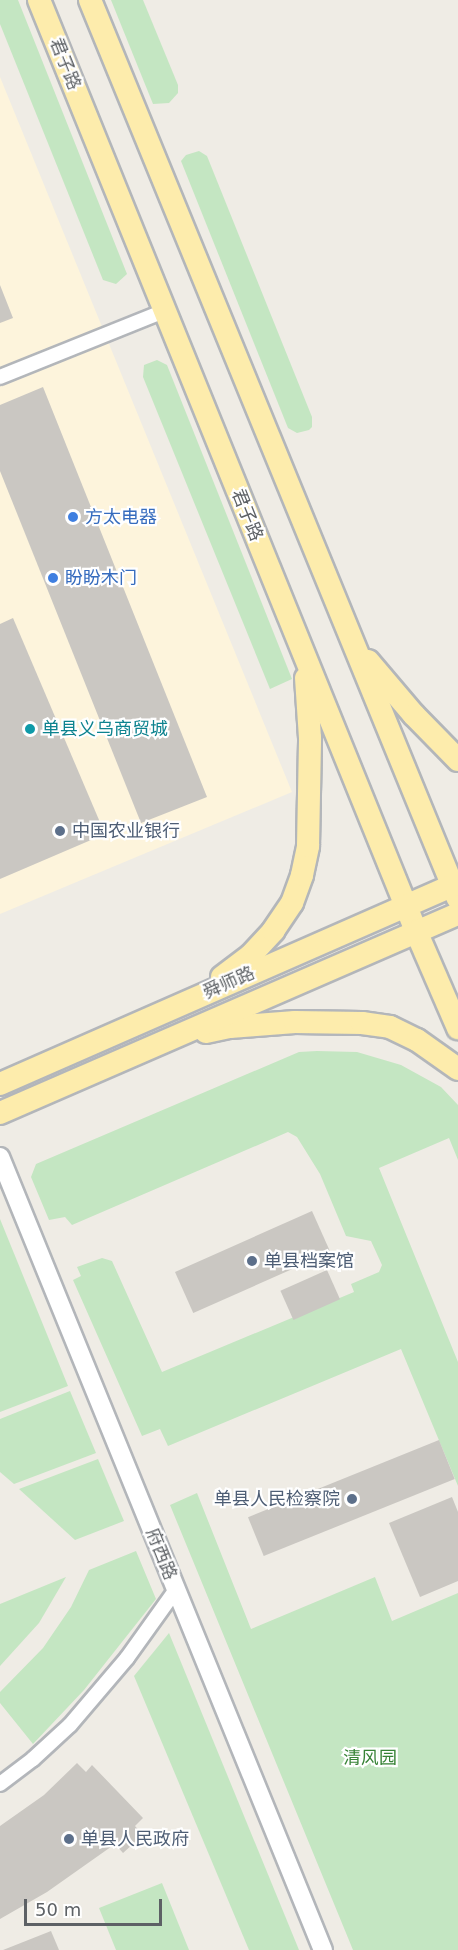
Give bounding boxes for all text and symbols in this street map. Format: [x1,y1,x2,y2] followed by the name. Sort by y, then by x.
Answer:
[45,35,85,93] street label: 君子路
[227,486,267,544] street label: 君子路
[85,506,157,528] place label: 方太电器
[66,510,80,524] marker: 方太电器
[65,567,137,589] place label: 盼盼木门
[46,571,60,585] marker: 盼盼木门
[42,718,168,740] place label: 单县义乌商贸城
[23,722,37,736] marker: 单县义乌商贸城
[72,820,180,842] place label: 中国农业银行
[53,824,67,838] marker: 中国农业银行
[200,962,258,1004] street label: 舜师路
[264,1250,354,1272] place label: 单县档案馆
[245,1254,259,1268] marker: 单县档案馆
[214,1488,340,1510] place label: 单县人民检察院
[345,1492,359,1506] marker: 单县人民检察院
[141,1525,181,1583] street label: 府西路
[343,1747,397,1769] park label: 清风园
[81,1828,189,1850] place label: 单县人民政府
[62,1832,76,1846] marker: 单县人民政府
[27,1887,165,1925] scale bar
[35,1899,81,1920] text: 50 m

